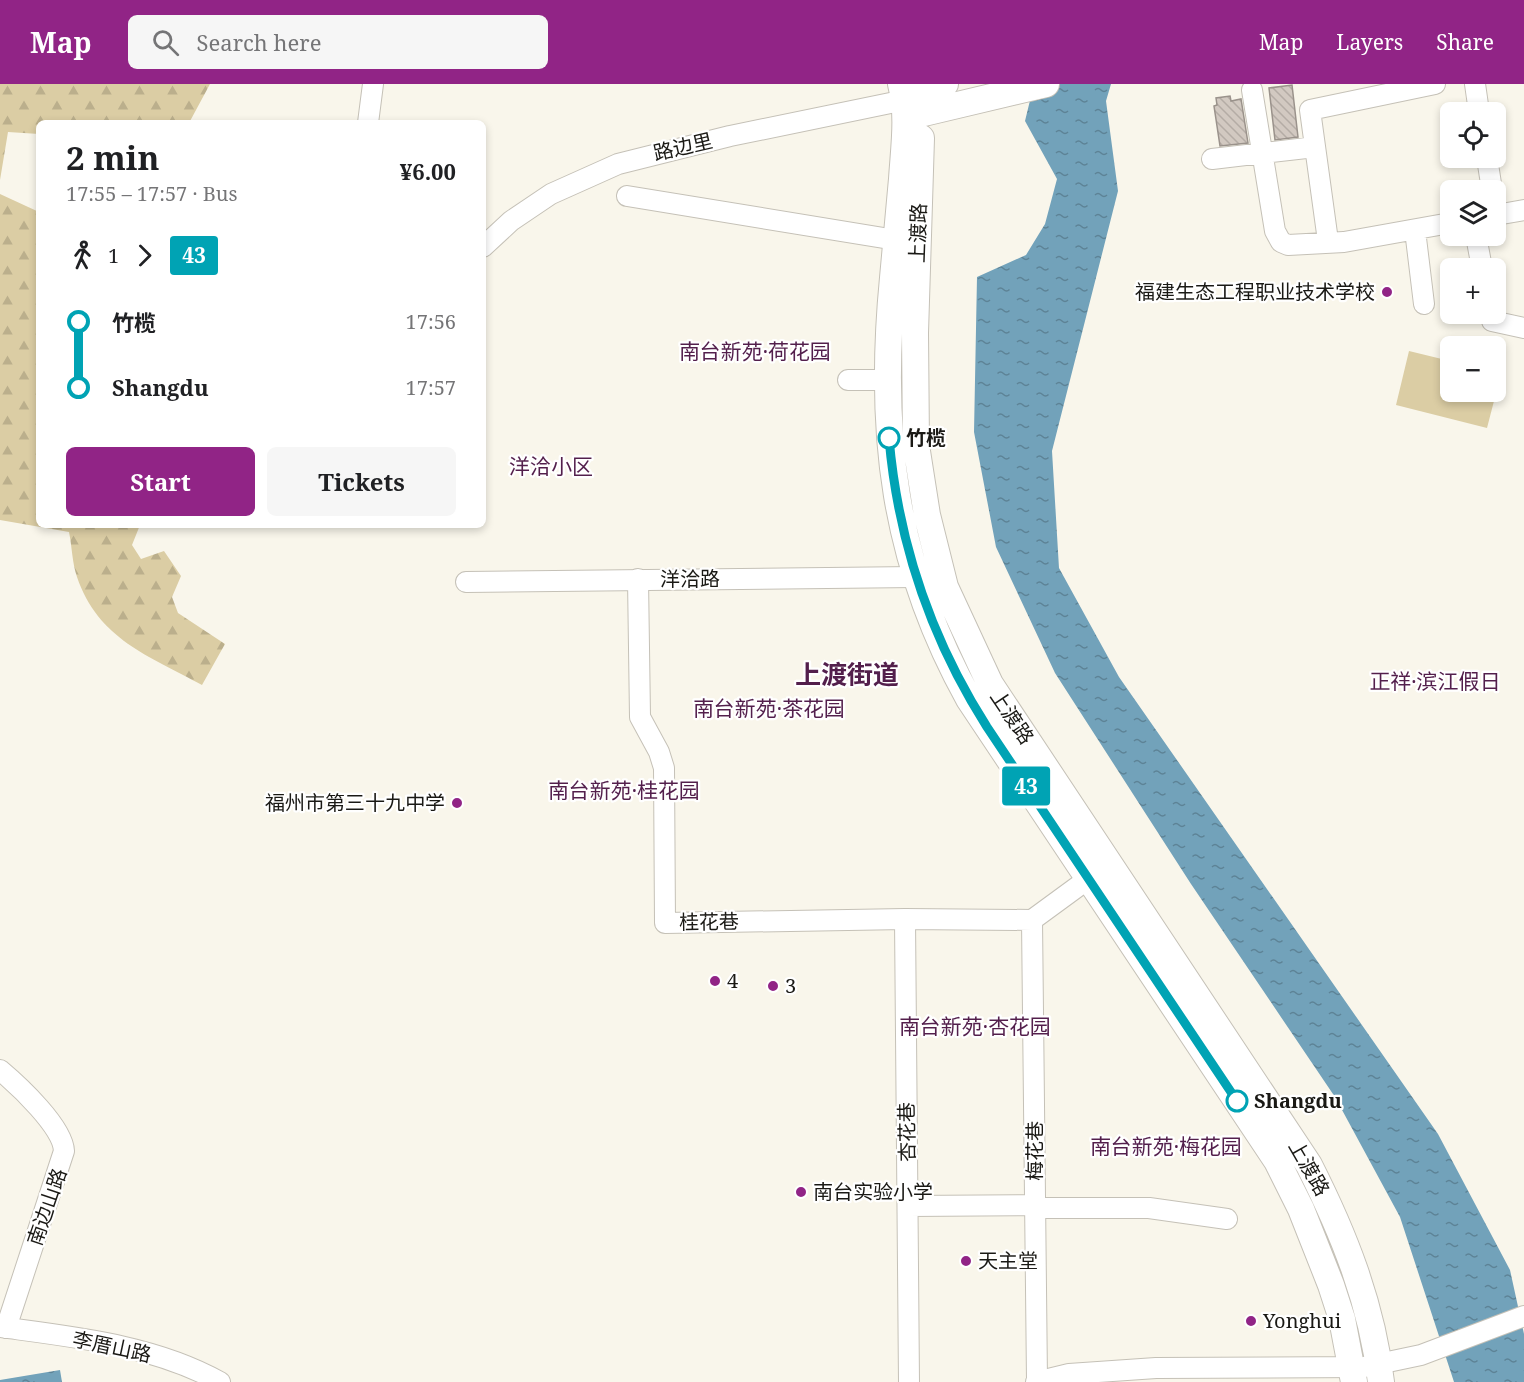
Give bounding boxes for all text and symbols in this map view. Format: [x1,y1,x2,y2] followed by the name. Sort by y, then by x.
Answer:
[128,15,548,69] search box
[30,23,92,61] text: Map
[149,26,182,59] icon: search
[197,27,321,57] text: Search here
[1259,28,1303,56] text: Map
[1336,28,1403,56] text: Layers
[1436,28,1494,56] text: Share
[1440,102,1506,402] map controls
[1440,102,1506,168] button: locate
[651,127,715,166] street label: 路边里
[66,135,159,180] text: 2 min
[400,156,456,186] text: ¥6.00
[66,180,237,207] text: 17:55 – 17:57 · Bus
[1440,180,1506,246] button: layers
[903,203,932,263] street label: 上渡路
[66,239,99,272] icon: walk
[128,239,161,272] icon: forward
[182,241,206,269] text: 43
[108,242,119,269] text: 1
[1440,258,1506,324] button: +
[1135,278,1375,305] place label: 福建生态工程职业技术学校
[1380,285,1394,299] marker: 福建生态工程职业技术学校
[112,307,156,337] text: 竹榄
[406,308,456,335] text: 17:56
[1440,336,1506,402] button: −
[679,337,831,365] district label: 南台新苑·荷花园
[112,372,209,402] text: Shangdu
[406,374,456,401] text: 17:57
[906,424,946,451] place label: 竹榄
[878,427,900,449] marker: 竹榄
[66,447,255,516] button: Start
[267,447,456,516] button: Tickets
[509,452,593,480] district label: 洋洽小区
[660,565,720,592] street label: 洋洽路
[795,656,899,692] district label: 上渡街道
[1369,667,1501,695] district label: 正祥·滨江假日
[984,684,1040,749] street label: 上渡路
[693,694,845,722] district label: 南台新苑·茶花园
[999,766,1053,806] line badge: 43
[1014,772,1038,800] text: 43
[548,776,700,804] district label: 南台新苑·桂花园
[265,789,445,816] place label: 福州市第三十九中学
[450,796,464,810] marker: 福州市第三十九中学
[679,907,739,936] street label: 桂花巷
[727,967,738,994] place label: 4
[785,972,796,999] place label: 3
[708,974,722,988] marker: 4
[766,979,780,993] marker: 3
[899,1012,1051,1040] district label: 南台新苑·杏花园
[1254,1087,1342,1114] place label: Shangdu
[1226,1090,1248,1112] marker: Shangdu
[892,1102,921,1162] street label: 杏花巷
[1021,1121,1048,1181] street label: 梅花巷
[1090,1132,1242,1160] district label: 南台新苑·梅花园
[1283,1135,1336,1200] street label: 上渡路
[21,1165,72,1249] street label: 南边山路
[813,1178,933,1205] place label: 南台实验小学
[794,1185,808,1199] marker: 南台实验小学
[978,1247,1038,1274] place label: 天主堂
[959,1254,973,1268] marker: 天主堂
[1262,1307,1342,1334] place label: Yonghui
[1244,1314,1258,1328] marker: Yonghui
[70,1325,154,1368] street label: 李厝山路

